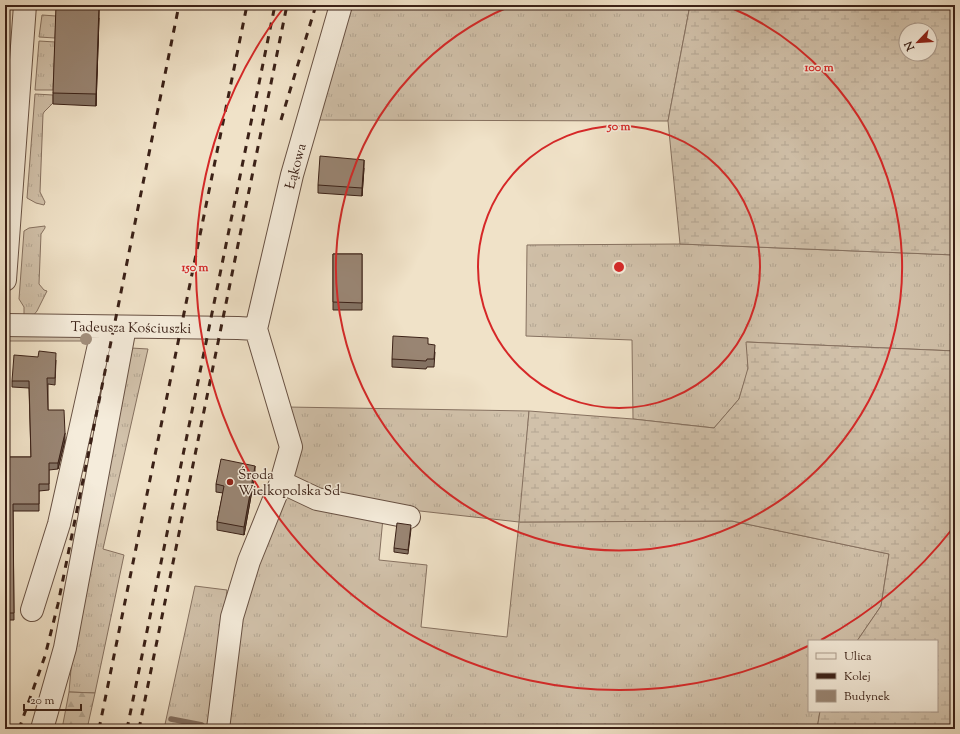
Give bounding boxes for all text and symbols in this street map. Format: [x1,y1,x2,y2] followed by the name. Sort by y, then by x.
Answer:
[898,22,938,62] north arrow
[901,38,919,54] text: N
[803,59,834,77] text: 100 m
[607,118,631,136] text: 50 m
[281,141,313,192] street label: Łąkowa
[180,259,209,277] text: 150 m
[612,260,626,274] centre of rings
[70,318,192,340] street label: Tadeusza Kościuszki
[238,466,340,502] place label: Środa Wielkopolska Sd
[225,477,235,487] marker: Środa Wielkopolska Sd
[808,640,938,712] legend
[844,648,872,666] text: Ulica
[844,668,871,686] text: Kolej
[24,686,81,712] scale bar
[844,688,891,706] text: Budynek
[30,692,55,710] text: 20 m

